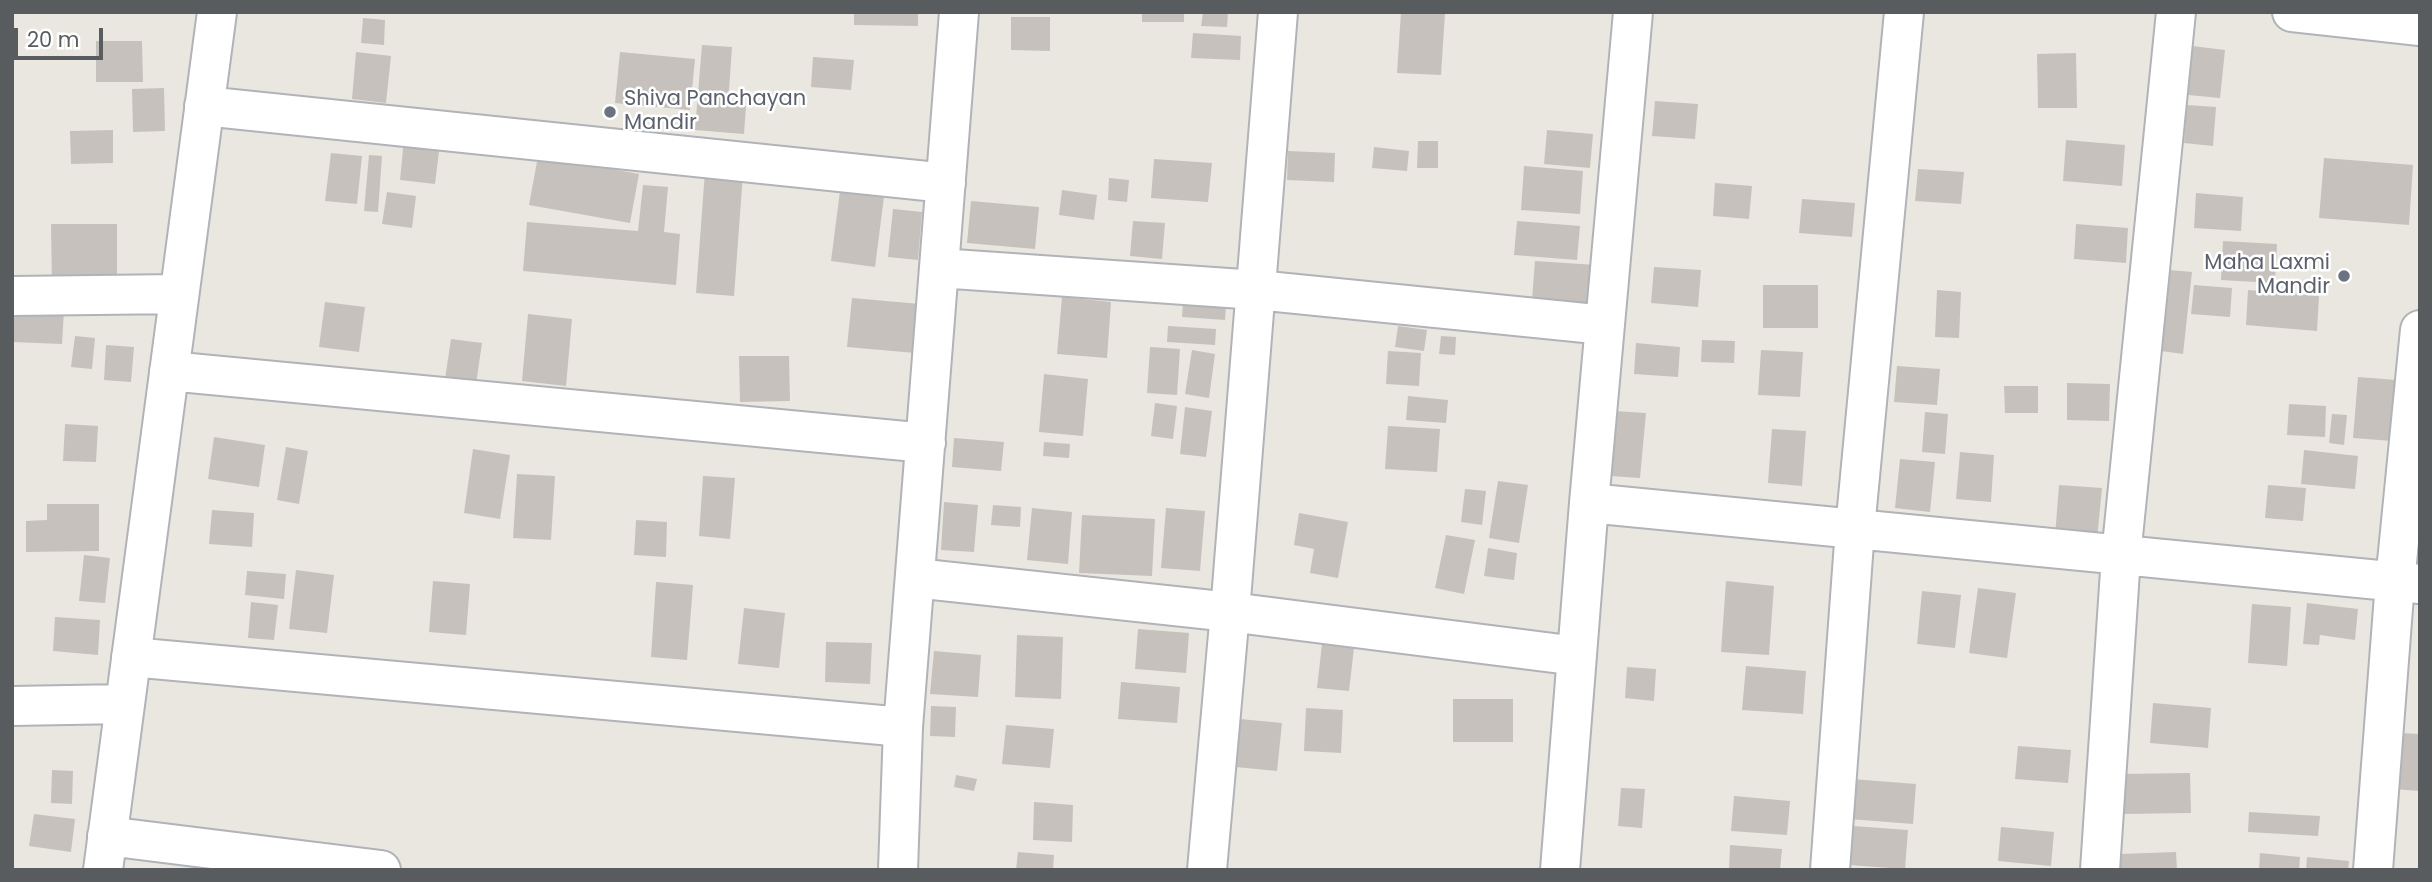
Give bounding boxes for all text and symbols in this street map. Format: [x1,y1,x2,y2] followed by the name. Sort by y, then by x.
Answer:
[18,14,107,58] scale bar
[27,25,80,54] text: 20 m
[624,87,806,137] place label: Shiva Panchayan Mandir
[602,104,618,120] marker: Shiva Panchayan Mandir
[2204,251,2330,301] place label: Maha Laxmi Mandir
[2336,268,2352,284] marker: Maha Laxmi Mandir

